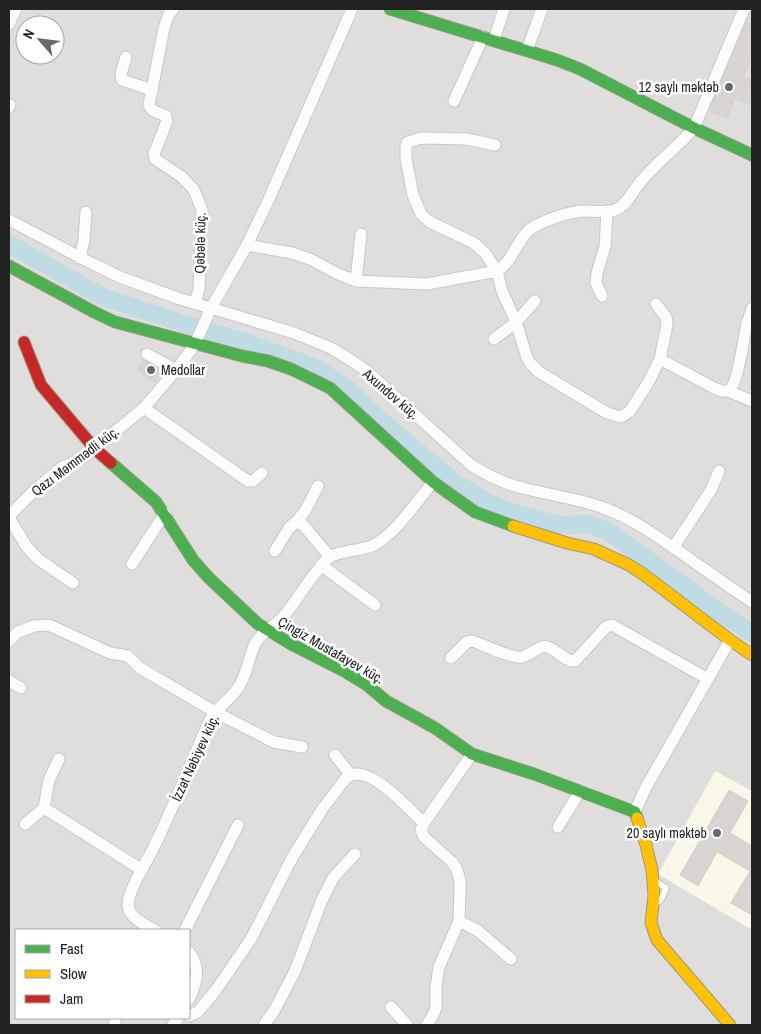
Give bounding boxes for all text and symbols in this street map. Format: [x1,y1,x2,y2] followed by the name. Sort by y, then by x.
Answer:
[15,15,65,65] north arrow
[19,26,38,42] text: N
[639,78,719,96] place label: 12 saylı məktəb
[723,81,735,93] marker: 12 saylı məktəb
[190,212,210,274] street label: Qəbələ küç.
[161,361,205,379] place label: Medollar
[145,364,157,376] marker: Medollar
[358,364,423,423] street label: Axundov küç.
[28,422,122,500] street label: Qazı Məmmədli küç.
[275,612,387,688] street label: Çingiz Mustafayev küç.
[167,712,223,804] street label: İzzət Nəbiyev küç.
[627,824,707,842] place label: 20 saylı məktəb
[711,827,723,839] marker: 20 saylı məktəb
[15,929,190,1019] legend
[60,938,84,959] text: Fast
[60,963,87,984] text: Slow
[60,988,83,1009] text: Jam

